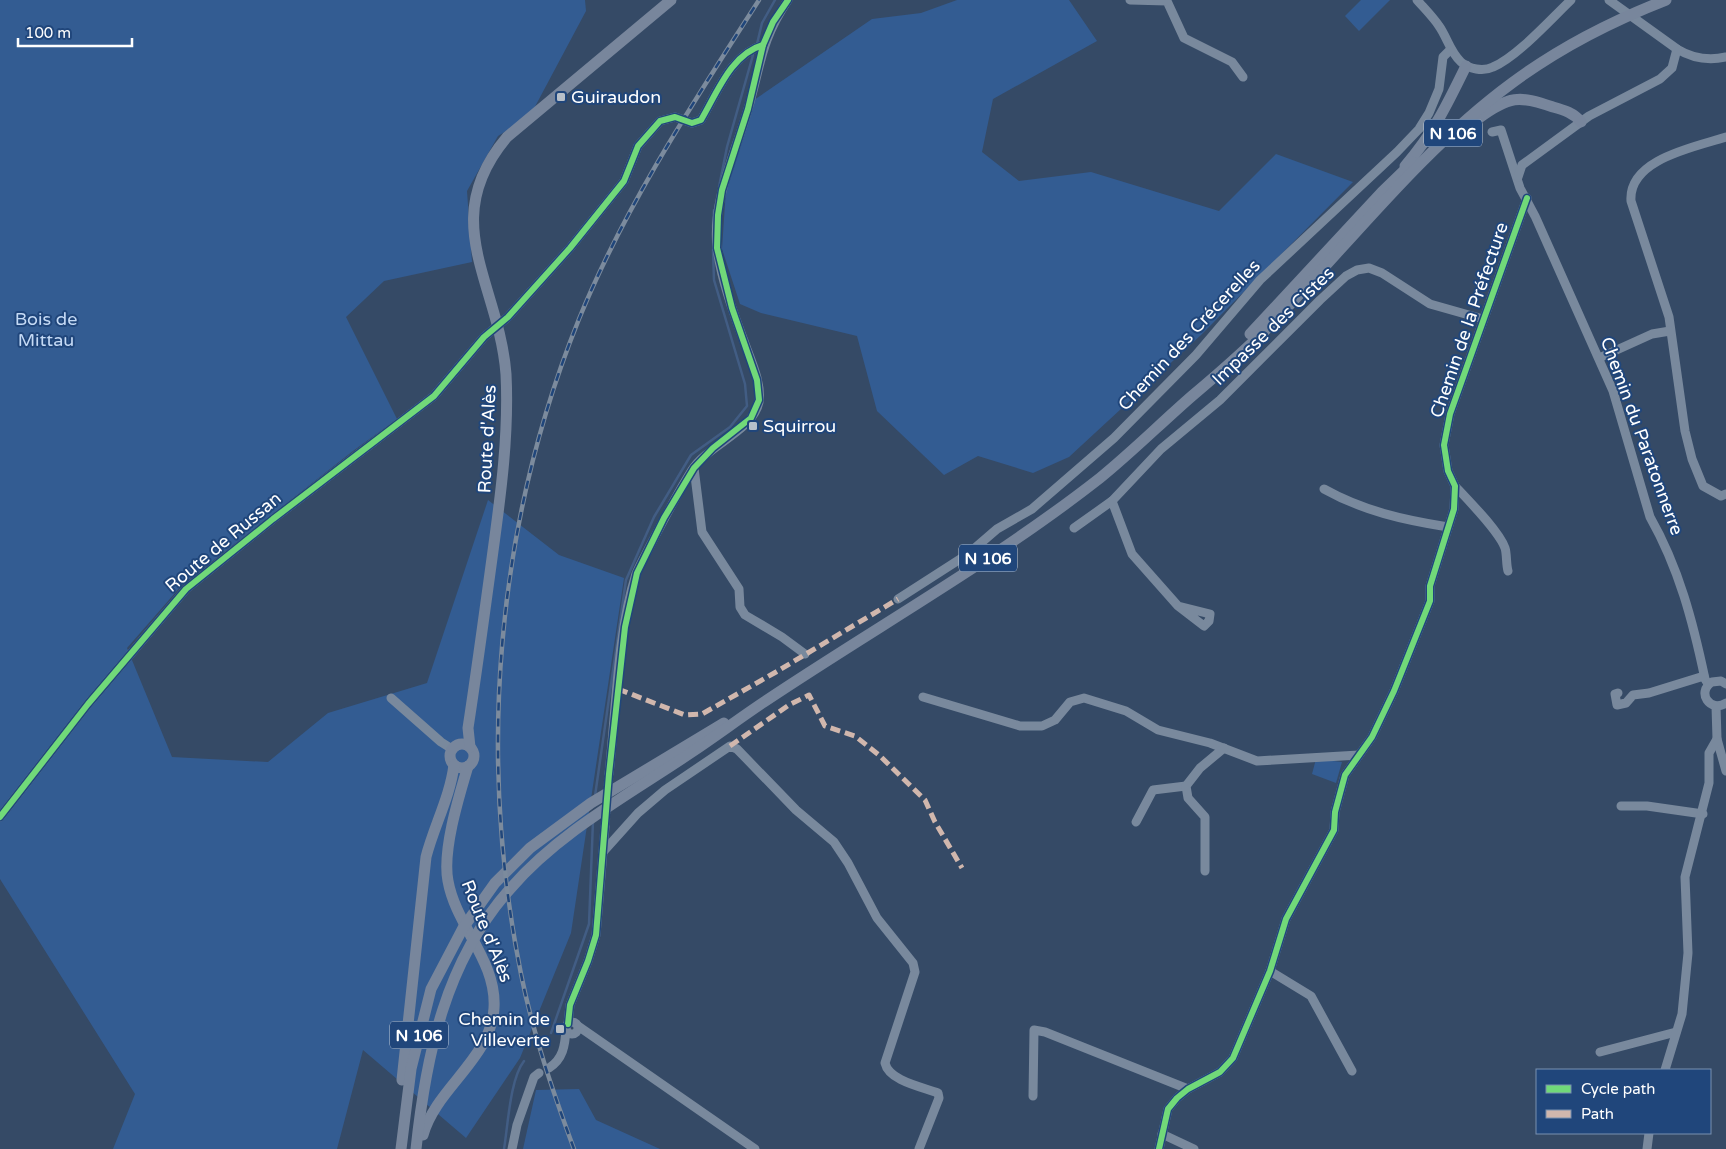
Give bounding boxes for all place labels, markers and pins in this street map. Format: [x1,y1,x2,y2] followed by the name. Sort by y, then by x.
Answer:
[571,86,661,108] place label: Guiraudon
[555,91,567,103] marker: Guiraudon
[763,415,836,437] place label: Squirrou
[747,420,759,432] marker: Squirrou
[458,1008,550,1051] place label: Chemin de Villeverte
[554,1023,566,1035] marker: Chemin de Villeverte

